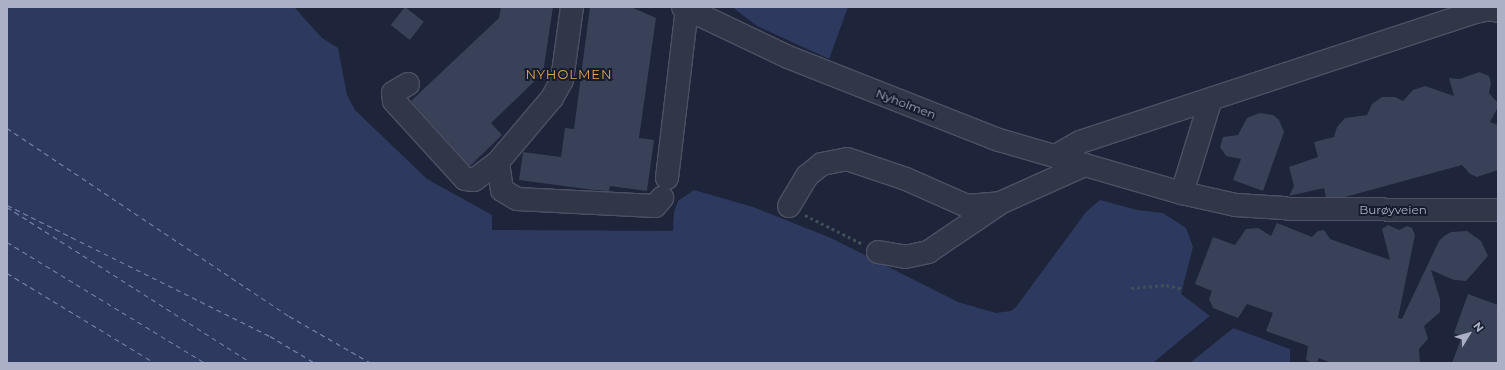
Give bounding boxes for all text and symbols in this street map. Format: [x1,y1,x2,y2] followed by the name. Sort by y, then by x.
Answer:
[525,66,613,82] district label: NYHOLMEN
[874,86,938,122] street label: Nyholmen
[1359,203,1427,217] street label: Burøyveien
[1449,314,1489,354] north arrow
[1470,319,1487,335] text: N

